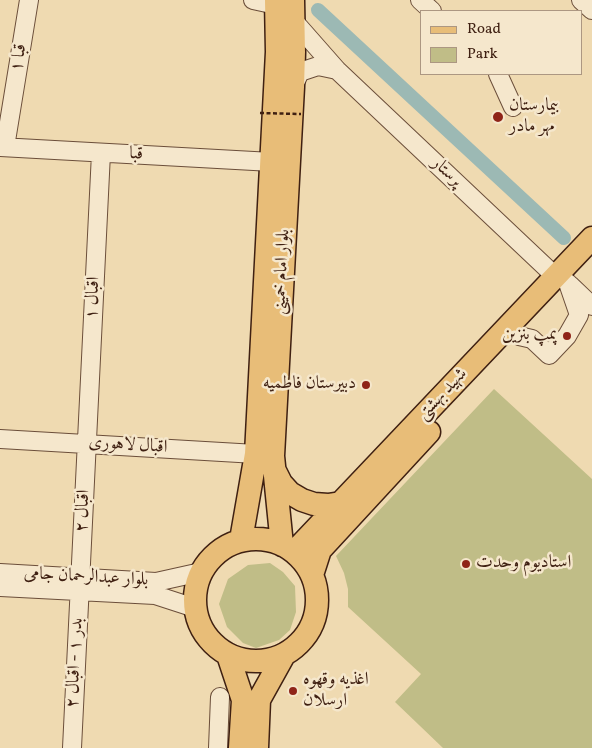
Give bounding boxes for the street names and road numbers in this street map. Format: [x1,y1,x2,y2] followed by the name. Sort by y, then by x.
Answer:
[7,43,33,73] street label: قبا ۱
[129,144,143,166] street label: قبا
[426,153,466,193] street label: پرستار
[270,229,296,315] street label: بلوار امام خمینی
[82,276,106,320] street label: اقبال ۱
[413,364,473,426] street label: شهید بهشتی
[88,432,168,460] street label: اقبال لاهوری
[72,489,96,533] street label: اقبال ۲
[23,564,149,592] street label: بلوار عبدالرحمان جامی
[63,617,89,709] street label: بدر ۱ - اقبال ۲

